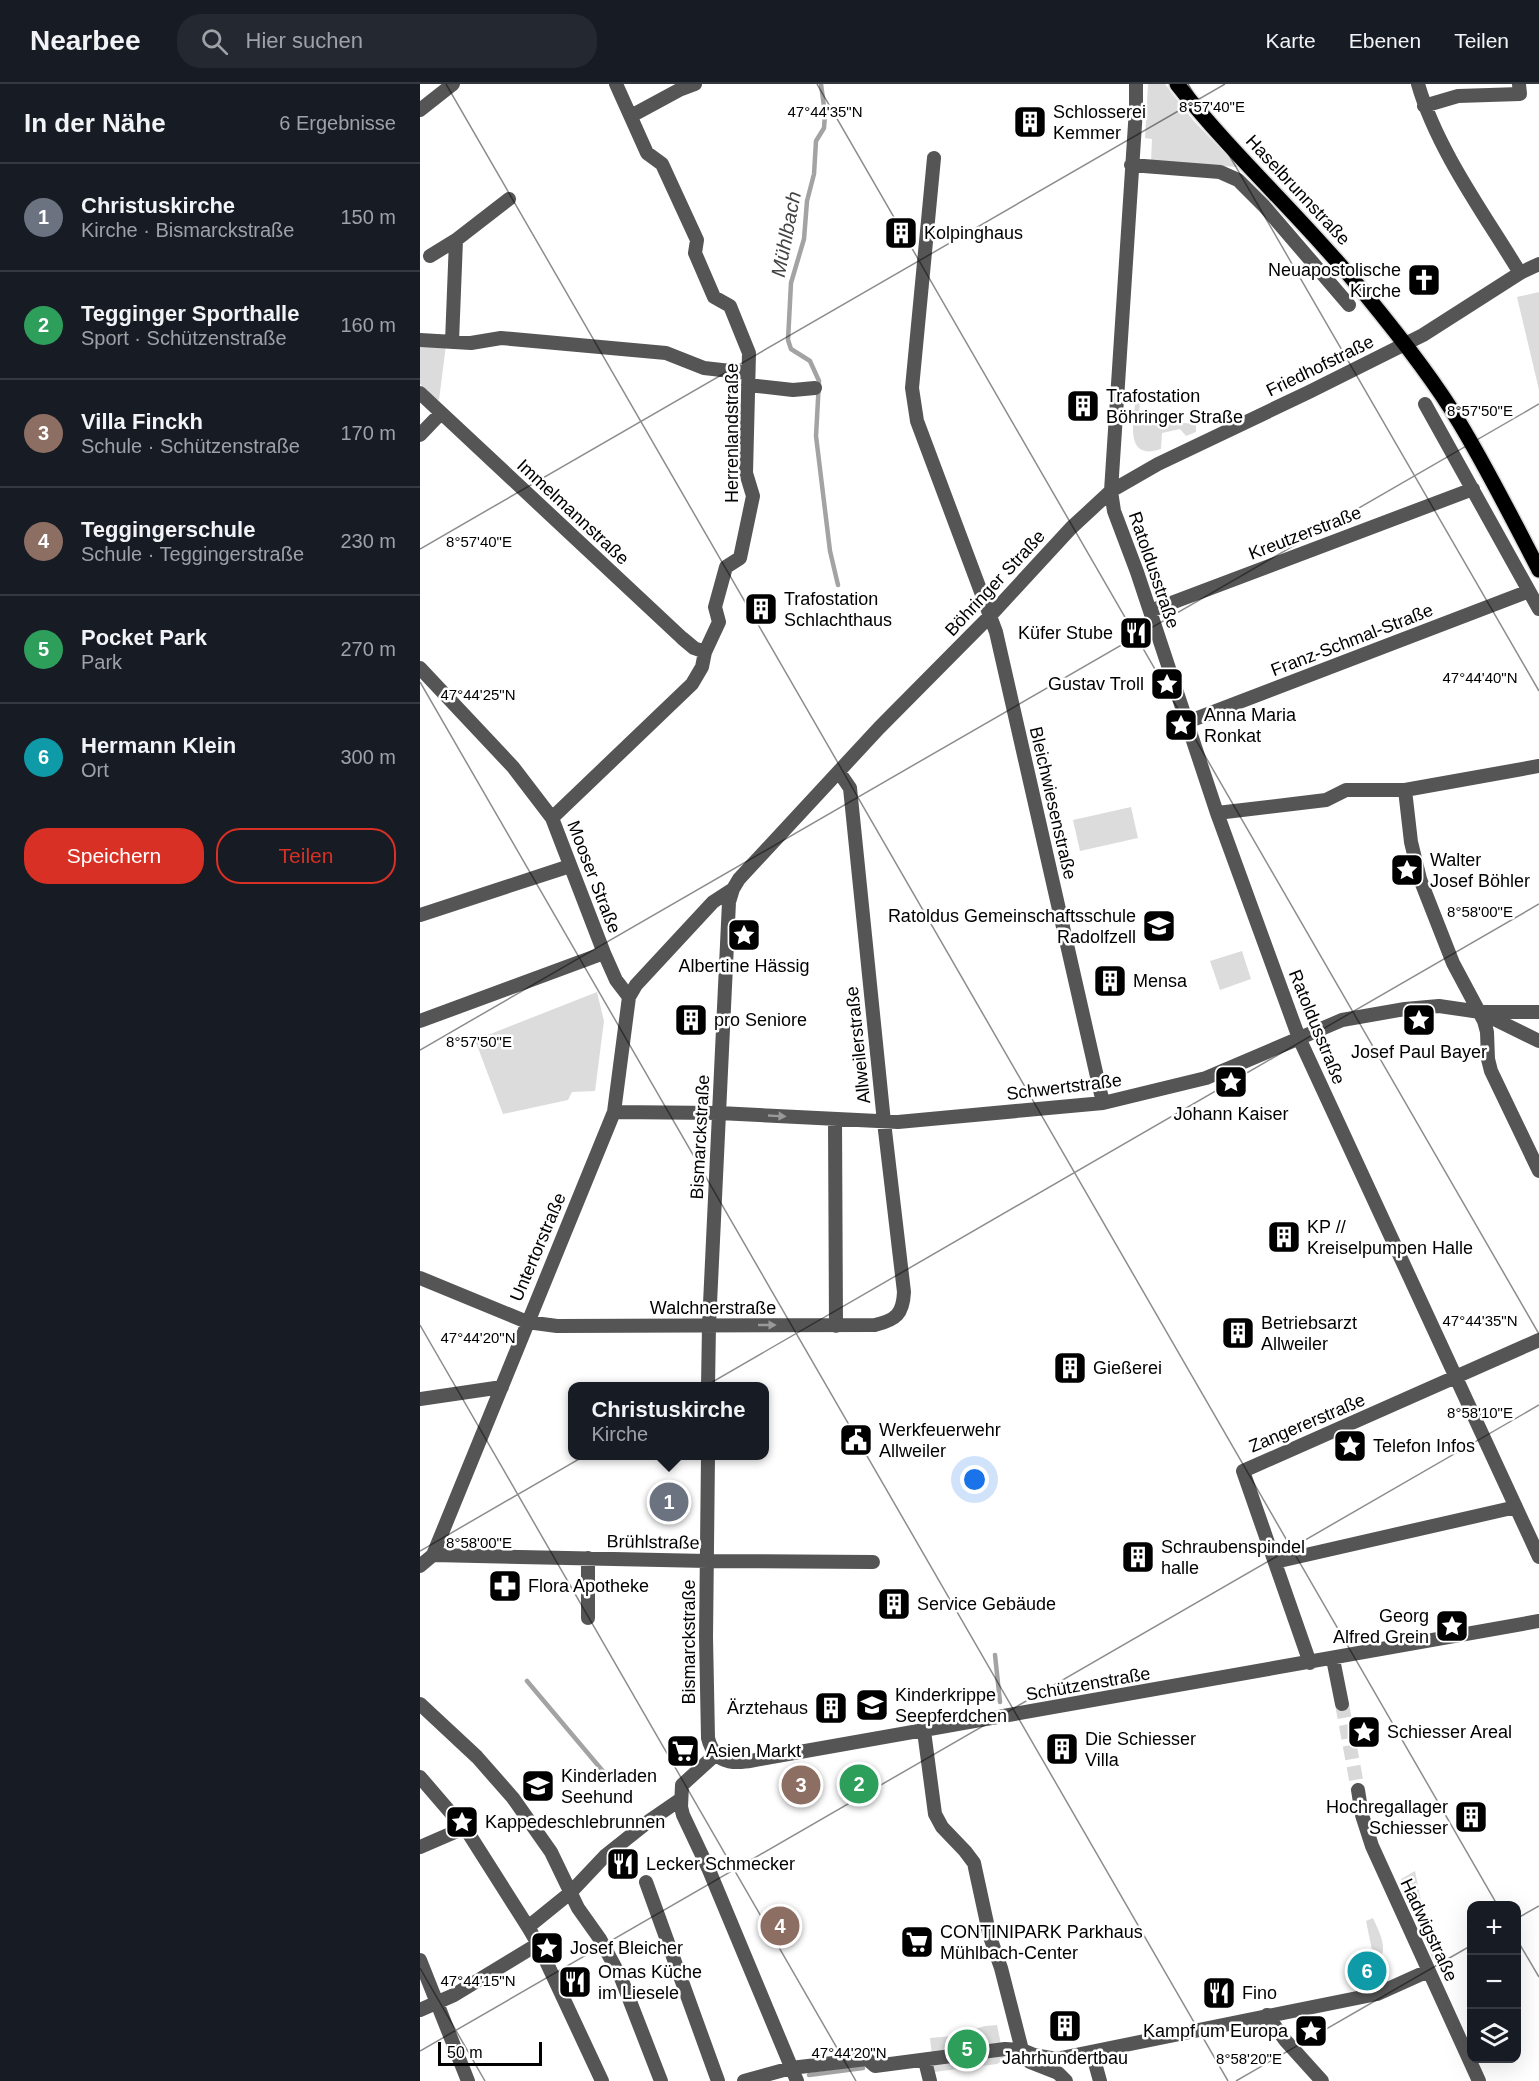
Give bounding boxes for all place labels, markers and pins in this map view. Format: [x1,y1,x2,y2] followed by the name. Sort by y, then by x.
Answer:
[1053,102,1146,143] place label: Schlosserei Kemmer
[1012,104,1048,140] building icon: Schlosserei Kemmer
[883,215,919,251] building icon: Kolpinghaus
[924,223,1023,243] place label: Kolpinghaus
[1268,260,1401,301] place label: Neuapostolische Kirche
[1406,262,1442,298] church icon: Neuapostolische Kirche
[1106,386,1243,427] place label: Trafostation Böhringer Straße
[1065,388,1101,424] building icon: Trafostation Böhringer Straße
[784,589,892,630] place label: Trafostation Schlachthaus
[743,591,779,627] building icon: Trafostation Schlachthaus
[1118,615,1154,651] restaurant icon: Küfer Stube
[1018,623,1113,643] place label: Küfer Stube
[1149,666,1185,702] place icon: Gustav Troll
[1048,674,1144,694] place label: Gustav Troll
[1204,705,1297,746] place label: Anna Maria Ronkat
[1163,707,1199,743] place icon: Anna Maria Ronkat
[1430,850,1530,891] place label: Walter Josef Böhler
[1389,852,1425,888] place icon: Walter Josef Böhler
[888,906,1136,947] place label: Ratoldus Gemeinschaftsschule Radolfzell
[1141,908,1177,944] school or university icon: Ratoldus Gemeinschaftsschule Radolfzell
[726,917,762,953] place icon: Albertine Hässig
[678,956,810,976] place label: Albertine Hässig
[1092,963,1128,999] building icon: Mensa
[1133,971,1188,991] place label: Mensa
[673,1002,709,1038] building icon: pro Seniore
[1401,1002,1437,1038] place icon: Josef Paul Bayer
[714,1010,807,1030] place label: pro Seniore
[1351,1042,1487,1062] place label: Josef Paul Bayer
[1213,1064,1249,1100] place icon: Johann Kaiser
[1173,1104,1289,1124] place label: Johann Kaiser
[1307,1217,1473,1258] place label: KP // Kreiselpumpen Halle
[1266,1219,1302,1255] building icon: KP // Kreiselpumpen Halle
[1261,1313,1357,1354] place label: Betriebsarzt Allweiler
[1220,1315,1256,1351] building icon: Betriebsarzt Allweiler
[1052,1350,1088,1386] building icon: Gießerei
[1093,1358,1162,1378] place label: Gießerei
[879,1420,1001,1461] place label: Werkfeuerwehr Allweiler
[838,1422,874,1458] public building icon: Werkfeuerwehr Allweiler
[1332,1428,1368,1464] place icon: Telefon Infos
[1373,1436,1475,1456] place label: Telefon Infos
[650,1480,688,1524] pin: 1
[1161,1537,1305,1578] place label: Schraubenspindel halle
[1120,1539,1156,1575] building icon: Schraubenspindel halle
[487,1568,523,1604] pharmacy icon: Flora Apotheke
[528,1576,649,1596] place label: Flora Apotheke
[876,1586,912,1622] building icon: Service Gebäude
[917,1594,1056,1614] place label: Service Gebäude
[1333,1606,1429,1647] place label: Georg Alfred Grein
[1434,1608,1470,1644] place icon: Georg Alfred Grein
[895,1685,1007,1726] place label: Kinderkrippe Seepferdchen
[854,1687,890,1723] school or university icon: Kinderkrippe Seepferdchen
[813,1690,849,1726] building icon: Ärztehaus
[727,1698,808,1718] place label: Ärztehaus
[1346,1714,1382,1750] place icon: Schiesser Areal
[1387,1722,1512,1742] place label: Schiesser Areal
[1085,1729,1196,1770] place label: Die Schiesser Villa
[1044,1731,1080,1767] building icon: Die Schiesser Villa
[665,1733,701,1769] supermarket icon: Asien Markt
[706,1741,801,1761] place label: Asien Markt
[782,1762,820,1808] pin: 3
[840,1762,878,1806] pin: 2
[561,1766,657,1807] place label: Kinderladen Seehund
[520,1768,556,1804] school or university icon: Kinderladen Seehund
[1326,1797,1448,1838] place label: Hochregallager Schiesser
[1453,1799,1489,1835] building icon: Hochregallager Schiesser
[444,1804,480,1840] place icon: Kappedeschlebrunnen
[485,1812,665,1832] place label: Kappedeschlebrunnen
[605,1846,641,1882] restaurant icon: Lecker Schmecker
[646,1854,795,1874] place label: Lecker Schmecker
[760,1904,800,1948] pin: 4
[940,1922,1143,1963] place label: CONTINIPARK Parkhaus Mühlbach-Center
[899,1924,935,1960] supermarket icon: CONTINIPARK Parkhaus Mühlbach-Center
[529,1930,565,1966] place icon: Josef Bleicher
[570,1938,683,1958] place label: Josef Bleicher
[1348,1948,1386,1994] pin: 6
[598,1962,702,2003] place label: Omas Küche im Liesele
[557,1964,593,2000] restaurant icon: Omas Küche im Liesele
[1201,1975,1237,2011] restaurant icon: Fino
[1242,1983,1277,2003] place label: Fino
[1047,2008,1083,2044] building icon: Jahrhundertbau
[1293,2013,1329,2049] place icon: Kampf um Europa
[1143,2021,1289,2041] place label: Kampf um Europa
[948,2026,986,2072] pin: 5
[1002,2048,1128,2068] place label: Jahrhundertbau

